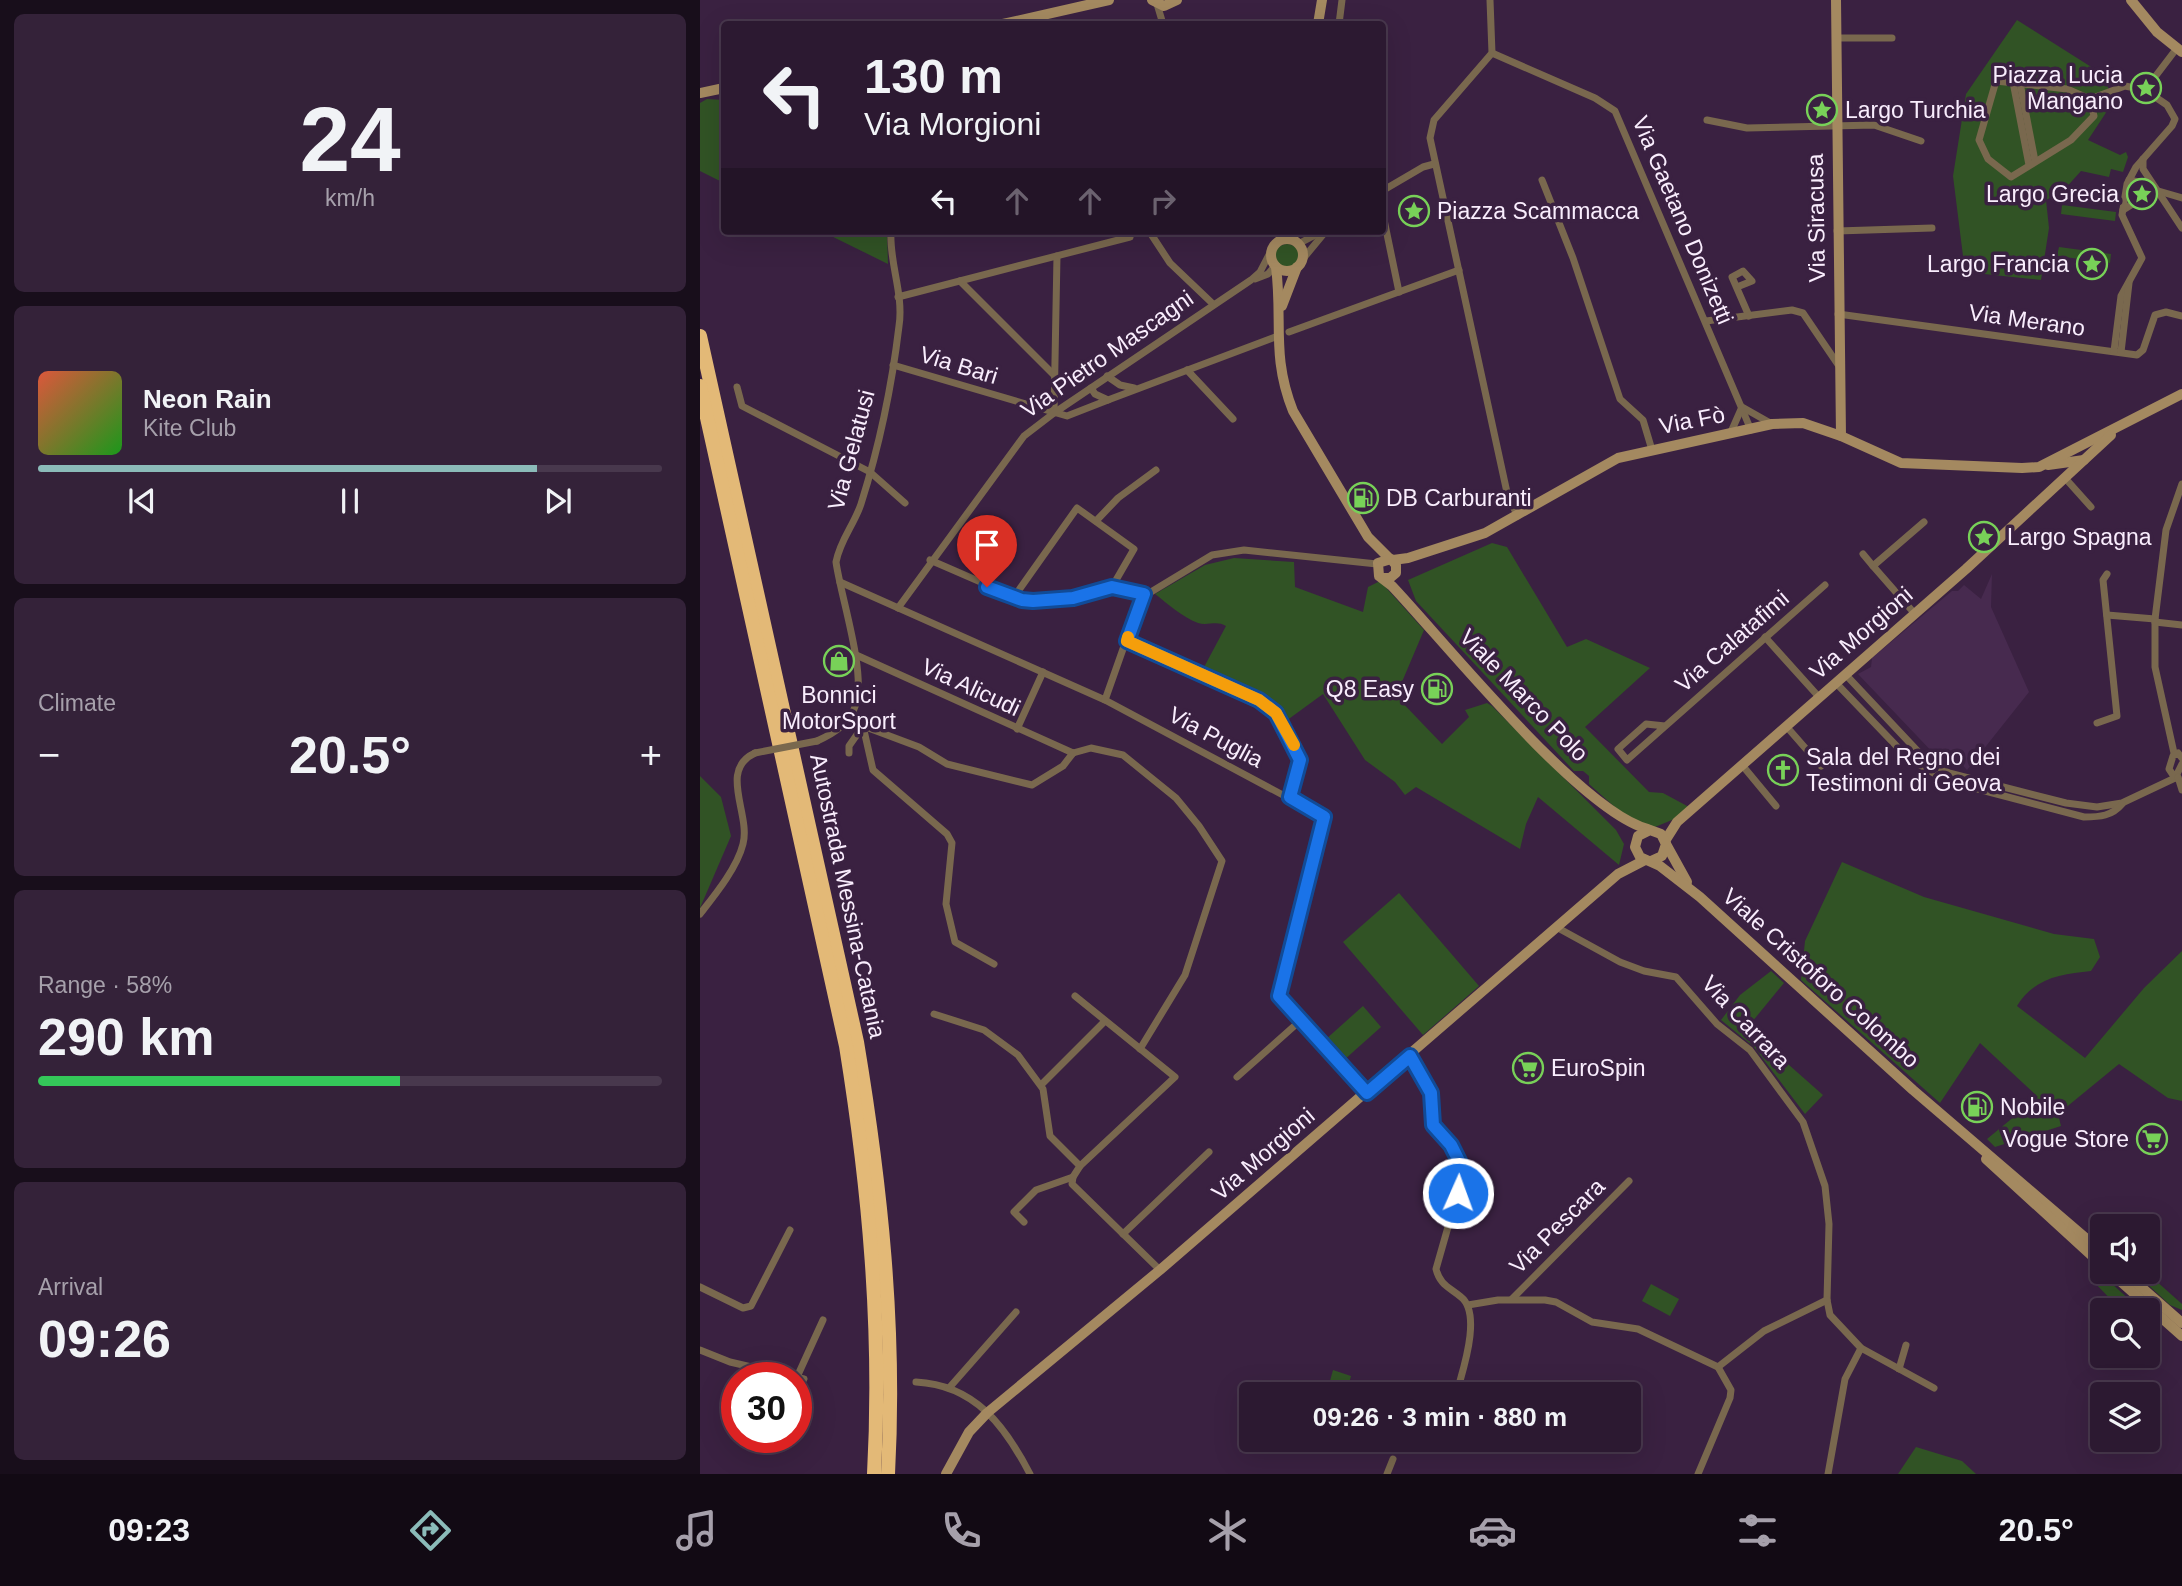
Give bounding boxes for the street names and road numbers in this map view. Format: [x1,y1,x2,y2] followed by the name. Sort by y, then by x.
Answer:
[1627,112,1739,328] street label: Via Gaetano Donizetti
[1802,153,1830,283] street label: Via Siracusa
[1016,285,1198,423] street label: Via Pietro Mascagni
[1967,299,2087,341] street label: Via Merano
[917,341,1001,389] street label: Via Bari
[822,387,880,513] street label: Via Gelatusi
[1657,401,1727,439] street label: Via Fò
[1804,581,1918,685] street label: Via Morgioni
[1670,585,1794,697] street label: Via Calatafimi
[1454,624,1594,766] street label: Viale Marco Polo
[918,653,1024,721] street label: Via Alicudi
[1164,701,1268,773] street label: Via Puglia
[805,751,891,1041] street label: Autostrada Messina-Catania
[1717,883,1925,1073] street label: Viale Cristoforo Colombo
[1697,970,1796,1074] street label: Via Carrara
[1206,1102,1320,1206] street label: Via Morgioni
[1504,1173,1610,1279] street label: Via Pescara

